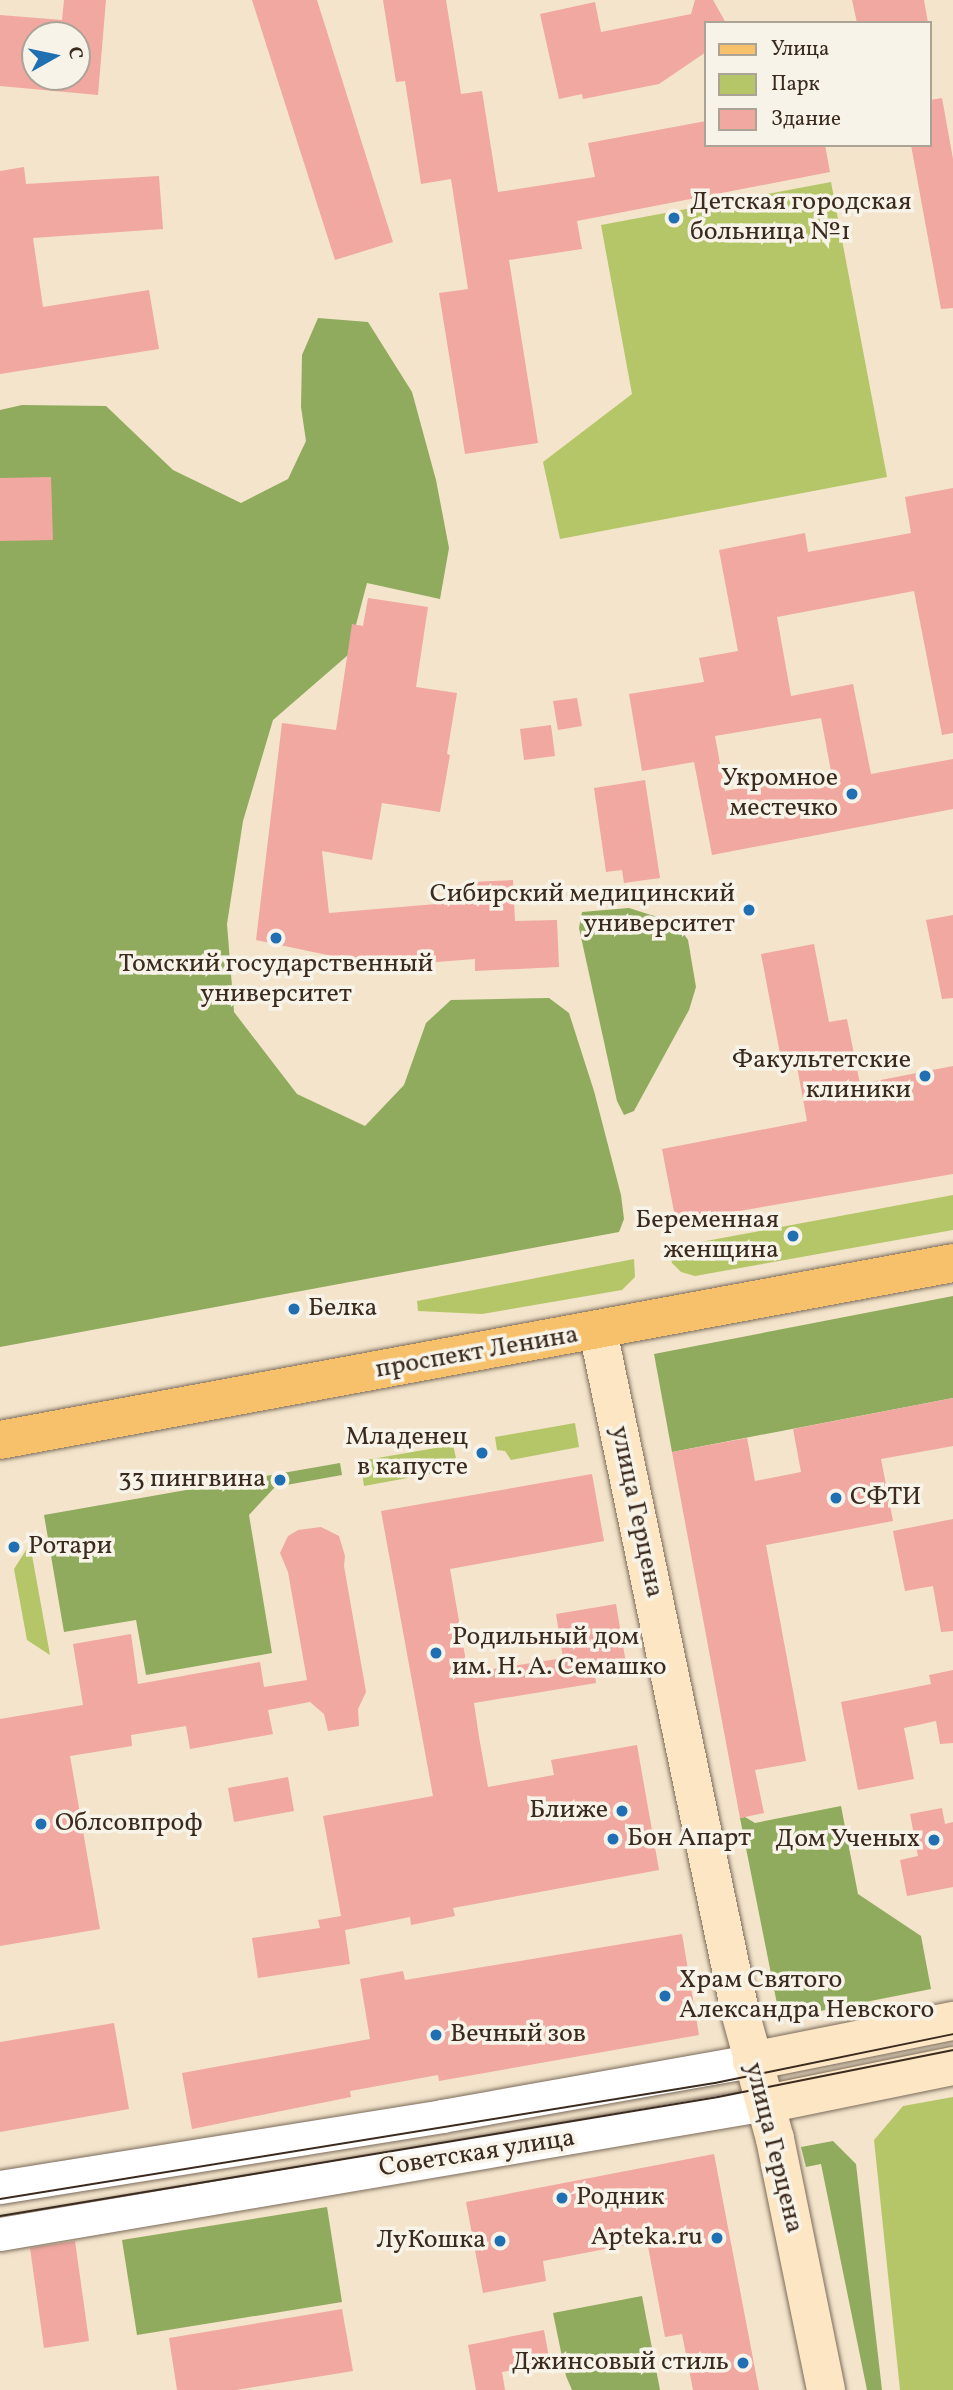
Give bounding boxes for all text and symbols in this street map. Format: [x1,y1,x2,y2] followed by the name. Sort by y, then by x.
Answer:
[21,21,91,91] north arrow
[704,21,932,147] legend
[771,35,829,64] text: Улица
[61,45,89,61] text: С
[771,70,820,99] text: Парк
[771,105,841,134] text: Здание
[690,187,912,248] place label: Детская городская больница №1
[664,208,684,228] marker: Детская городская больница №1
[721,763,838,824] place label: Укромное местечко
[844,786,860,802] marker: Укромное местечко
[430,879,735,940] place label: Сибирский медицинский университет
[741,902,757,918] marker: Сибирский медицинский университет
[268,930,284,946] marker: Томский государственный университет
[119,949,433,1010] place label: Томский государственный университет
[732,1045,911,1106] place label: Факультетские клиники
[917,1068,933,1084] marker: Факультетские клиники
[635,1205,779,1266] place label: Беременная женщина
[785,1228,801,1244] marker: Беременная женщина
[308,1293,377,1325] place label: Белка
[286,1301,302,1317] marker: Белка
[373,1320,581,1386] street label: проспект Ленина
[345,1422,468,1484] place label: Младенец в капусте
[603,1423,669,1601] street label: улица Герцена
[474,1445,490,1461] marker: Младенец в капусте
[118,1464,266,1496] place label: 33 пингвина
[272,1472,288,1488] marker: 33 пингвина
[850,1482,921,1514] place label: СФТИ
[828,1490,844,1506] marker: СФТИ
[28,1531,112,1563] place label: Ротари
[6,1539,22,1555] marker: Ротари
[452,1622,666,1684] place label: Родильный дом им. Н. А. Семашко
[426,1643,446,1663] marker: Родильный дом им. Н. А. Семашко
[529,1795,608,1827] place label: Ближе
[614,1803,630,1819] marker: Ближе
[55,1808,203,1840] place label: Облсовпроф
[33,1816,49,1832] marker: Облсовпроф
[627,1823,751,1855] place label: Бон Апарт
[775,1824,920,1856] place label: Дом Ученых
[605,1831,621,1847] marker: Бон Апарт
[926,1832,942,1848] marker: Дом Ученых
[679,1965,934,2026] place label: Храм Святого Александра Невского
[657,1988,673,2004] marker: Храм Святого Александра Невского
[450,2019,586,2051] place label: Вечный зов
[428,2027,444,2043] marker: Вечный зов
[737,2059,809,2237] street label: улица Герцена
[376,2123,578,2185] street label: Советская улица
[576,2182,665,2214] place label: Родник
[554,2190,570,2206] marker: Родник
[591,2222,703,2254] place label: Apteka.ru
[376,2225,486,2257] place label: ЛуКошка
[709,2230,725,2246] marker: Apteka.ru
[492,2233,508,2249] marker: ЛуКошка
[512,2347,729,2379] place label: Джинсовый стиль
[735,2355,751,2371] marker: Джинсовый стиль

